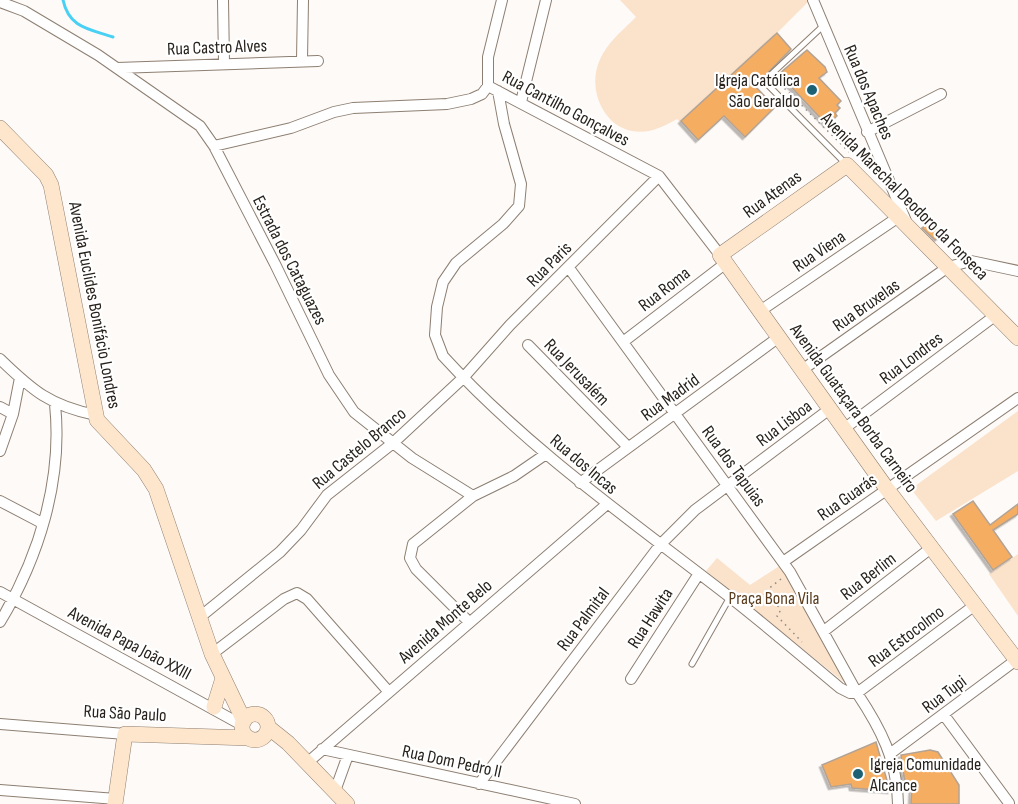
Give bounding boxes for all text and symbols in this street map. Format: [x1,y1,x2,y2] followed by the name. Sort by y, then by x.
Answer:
[167,35,267,60] street label: Rua Castro Alves
[839,42,898,143] street label: Rua dos Apaches
[499,66,633,151] street label: Rua Cantilho Gonçalves
[715,70,800,112] place label: Igreja Católica São Geraldo
[805,83,819,97] marker: Igreja Católica São Geraldo
[816,108,993,284] street label: Avenida Marechal Deodoro da Fonseca
[739,166,806,223] street label: Rua Atenas
[248,192,331,328] street label: Estrada dos Cataguazes
[64,199,125,410] street label: Avenida Euclides Bonifácio Londres
[789,226,850,277] street label: Rua Viena
[523,238,576,291] street label: Rua Paris
[634,263,694,316] street label: Rua Roma
[829,275,904,336] street label: Rua Bruxelas
[785,319,922,497] street label: Avenida Guataçara Borba Carneiro
[876,328,947,389] street label: Rua Londres
[540,335,614,410] street label: Rua Jerusalém
[637,369,703,426] street label: Rua Madrid
[752,396,816,451] street label: Rua Lisboa
[308,403,410,494] street label: Rua Castelo Branco
[697,422,770,511] street label: Rua dos Tapuias
[546,430,622,499] street label: Rua dos Incas
[814,469,881,525] street label: Rua Guarás
[836,548,900,605] street label: Rua Berlim
[393,575,497,668] street label: Avenida Monte Belo
[553,583,614,655] street label: Rua Palmital
[623,584,678,652] street label: Rua Hawita
[729,588,819,609] park label: Praça Bona Vila
[864,601,948,672] street label: Rua Estocolmo
[64,602,195,685] street label: Avenida Papa João XXIII
[918,671,971,718] street label: Rua Tupi
[83,701,167,726] street label: Rua São Paulo
[400,741,504,782] street label: Rua Dom Pedro II
[869,754,981,796] place label: Igreja Comunidade Alcance
[851,767,865,781] marker: Igreja Comunidade Alcance

